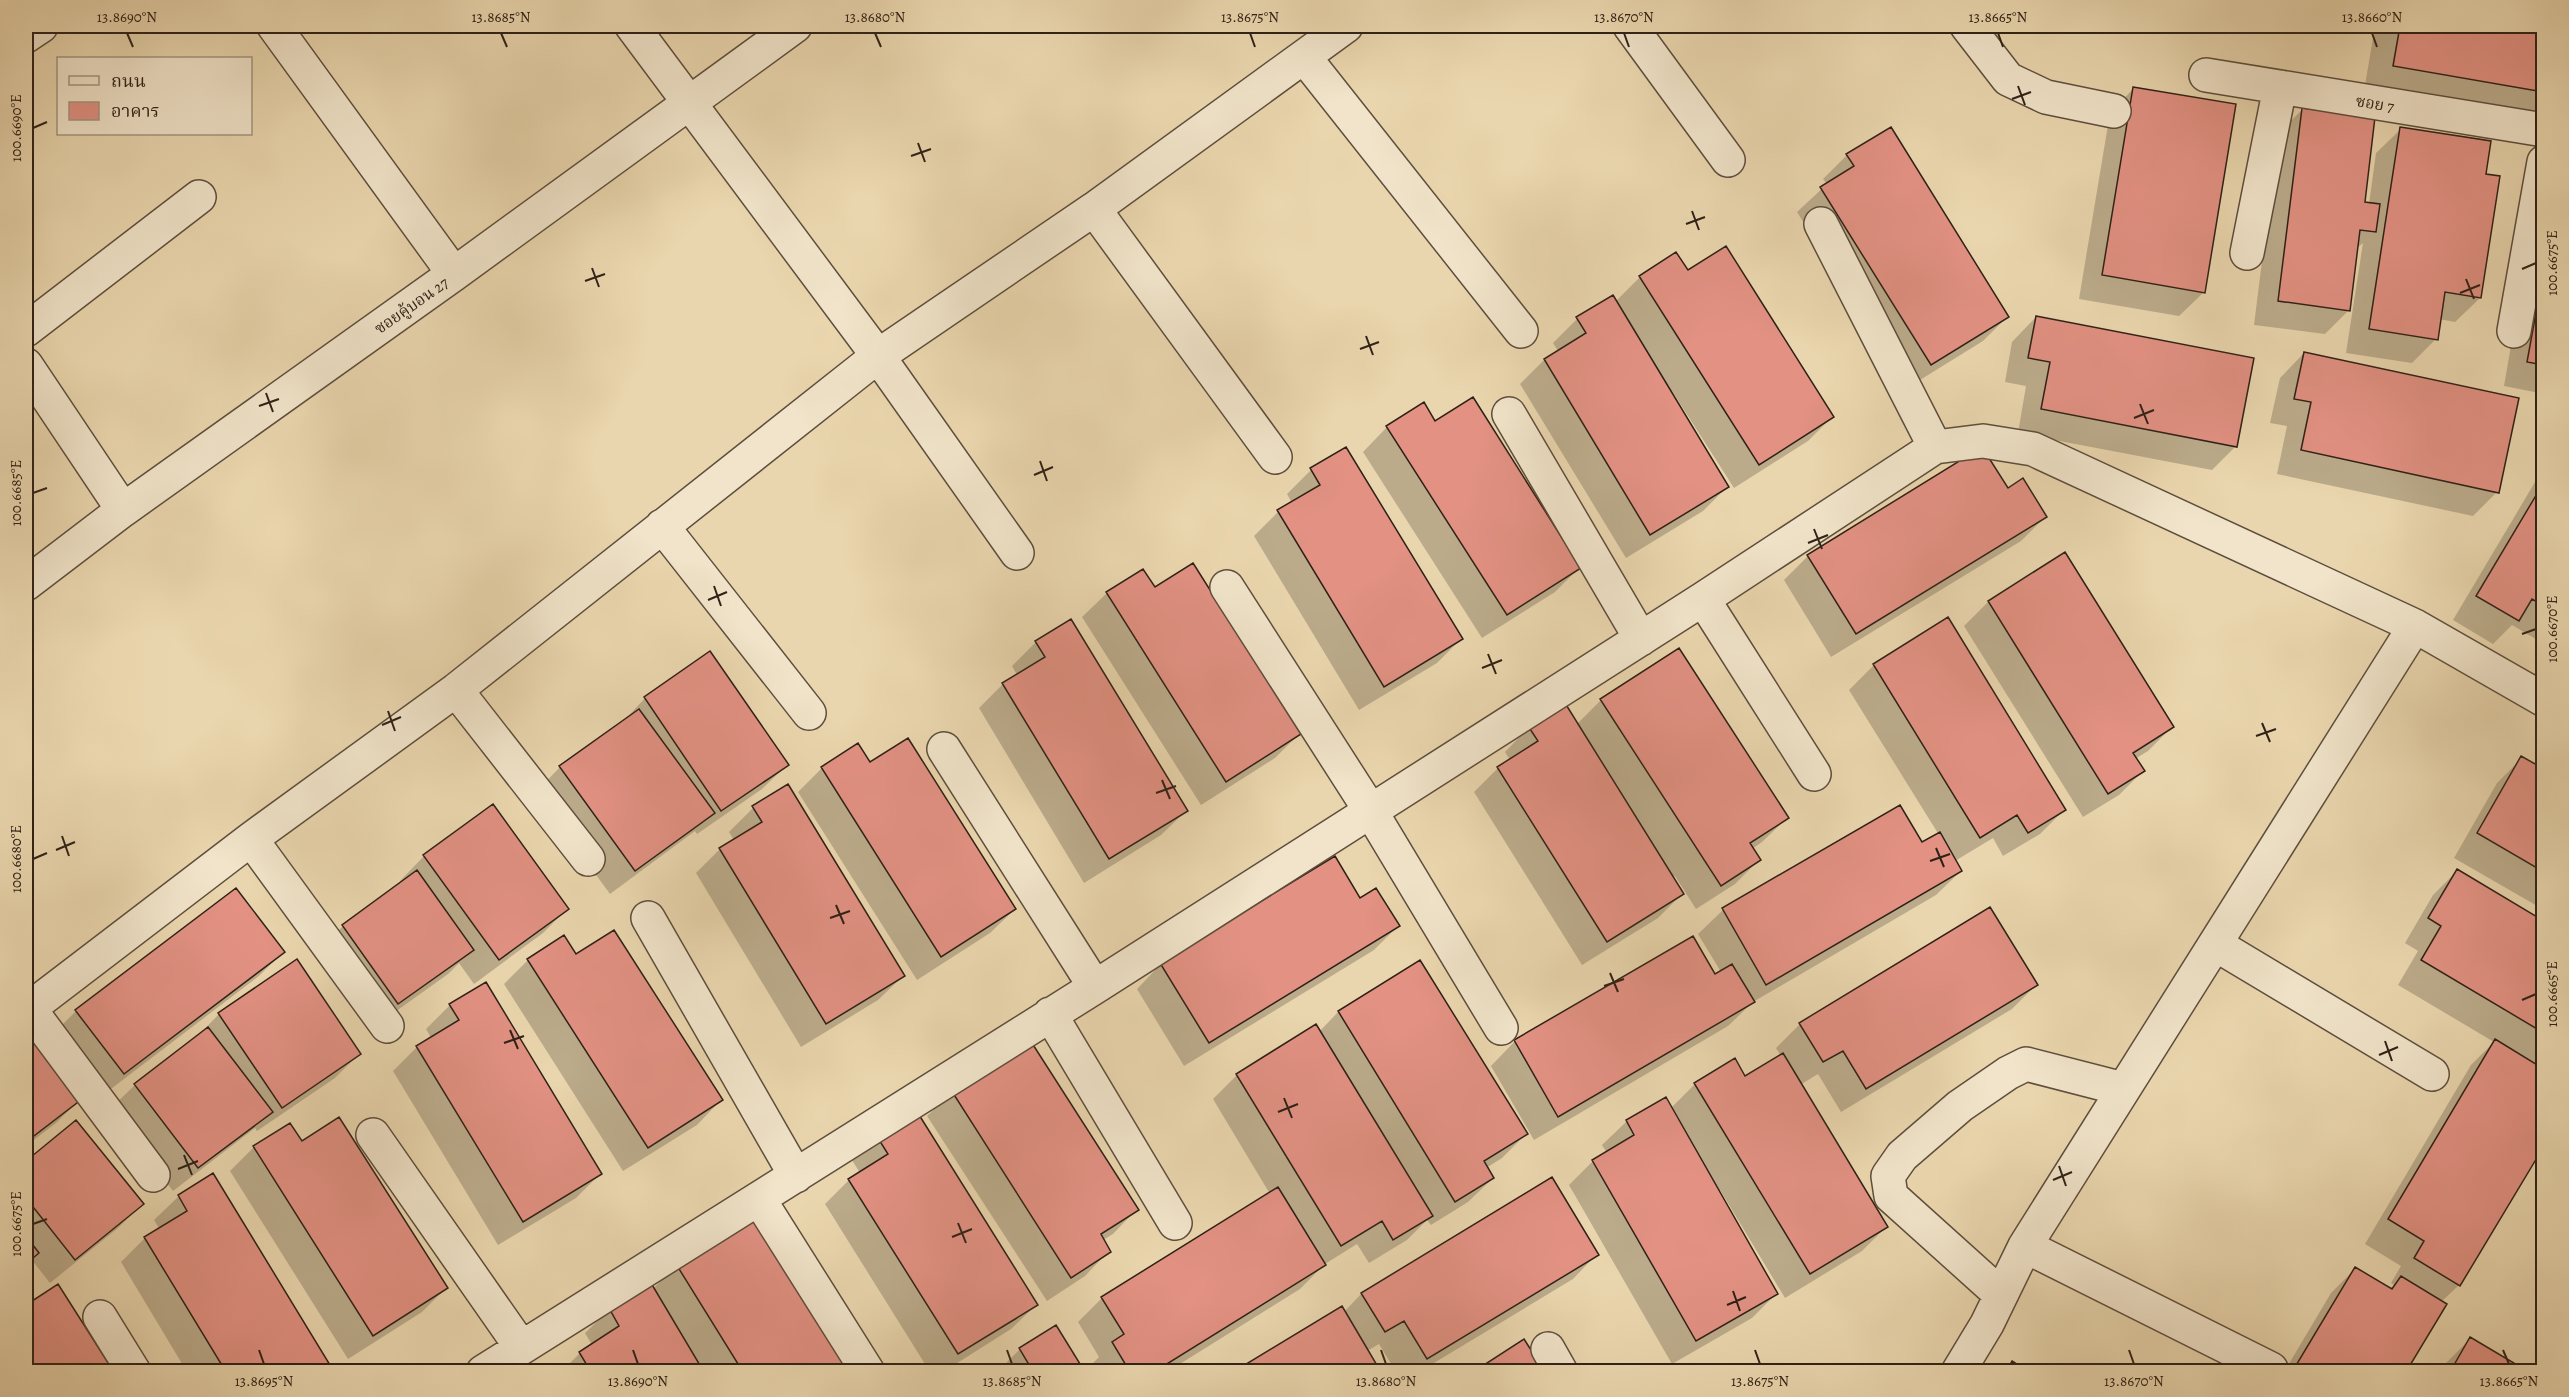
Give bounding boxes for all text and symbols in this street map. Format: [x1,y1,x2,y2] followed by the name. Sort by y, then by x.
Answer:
[97,7,157,27] text: 13.8690°N
[471,7,531,27] text: 13.8685°N
[845,7,906,27] text: 13.8680°N
[1221,7,1279,27] text: 13.8675°N
[1594,7,1654,27] text: 13.8670°N
[1969,7,2028,27] text: 13.8665°N
[2342,7,2402,27] text: 13.8660°N
[57,57,252,135] legend
[111,69,146,93] text: ถนน
[2354,90,2396,118] street label: ซอย 7
[6,94,26,162] text: 100.6690°E
[111,99,160,123] text: อาคาร
[2542,230,2562,296] text: 100.6675°E
[370,272,453,340] street label: ซอยคู้บอน 27
[6,460,26,526] text: 100.6685°E
[2542,595,2562,663] text: 100.6670°E
[6,825,26,893] text: 100.6680°E
[2542,961,2562,1027] text: 100.6665°E
[6,1191,26,1257] text: 100.6675°E
[235,1371,294,1391] text: 13.8695°N
[608,1371,668,1391] text: 13.8690°N
[982,1371,1042,1391] text: 13.8685°N
[1356,1371,1417,1391] text: 13.8680°N
[1731,1371,1789,1391] text: 13.8675°N
[2104,1371,2164,1391] text: 13.8670°N
[2480,1371,2539,1391] text: 13.8665°N

